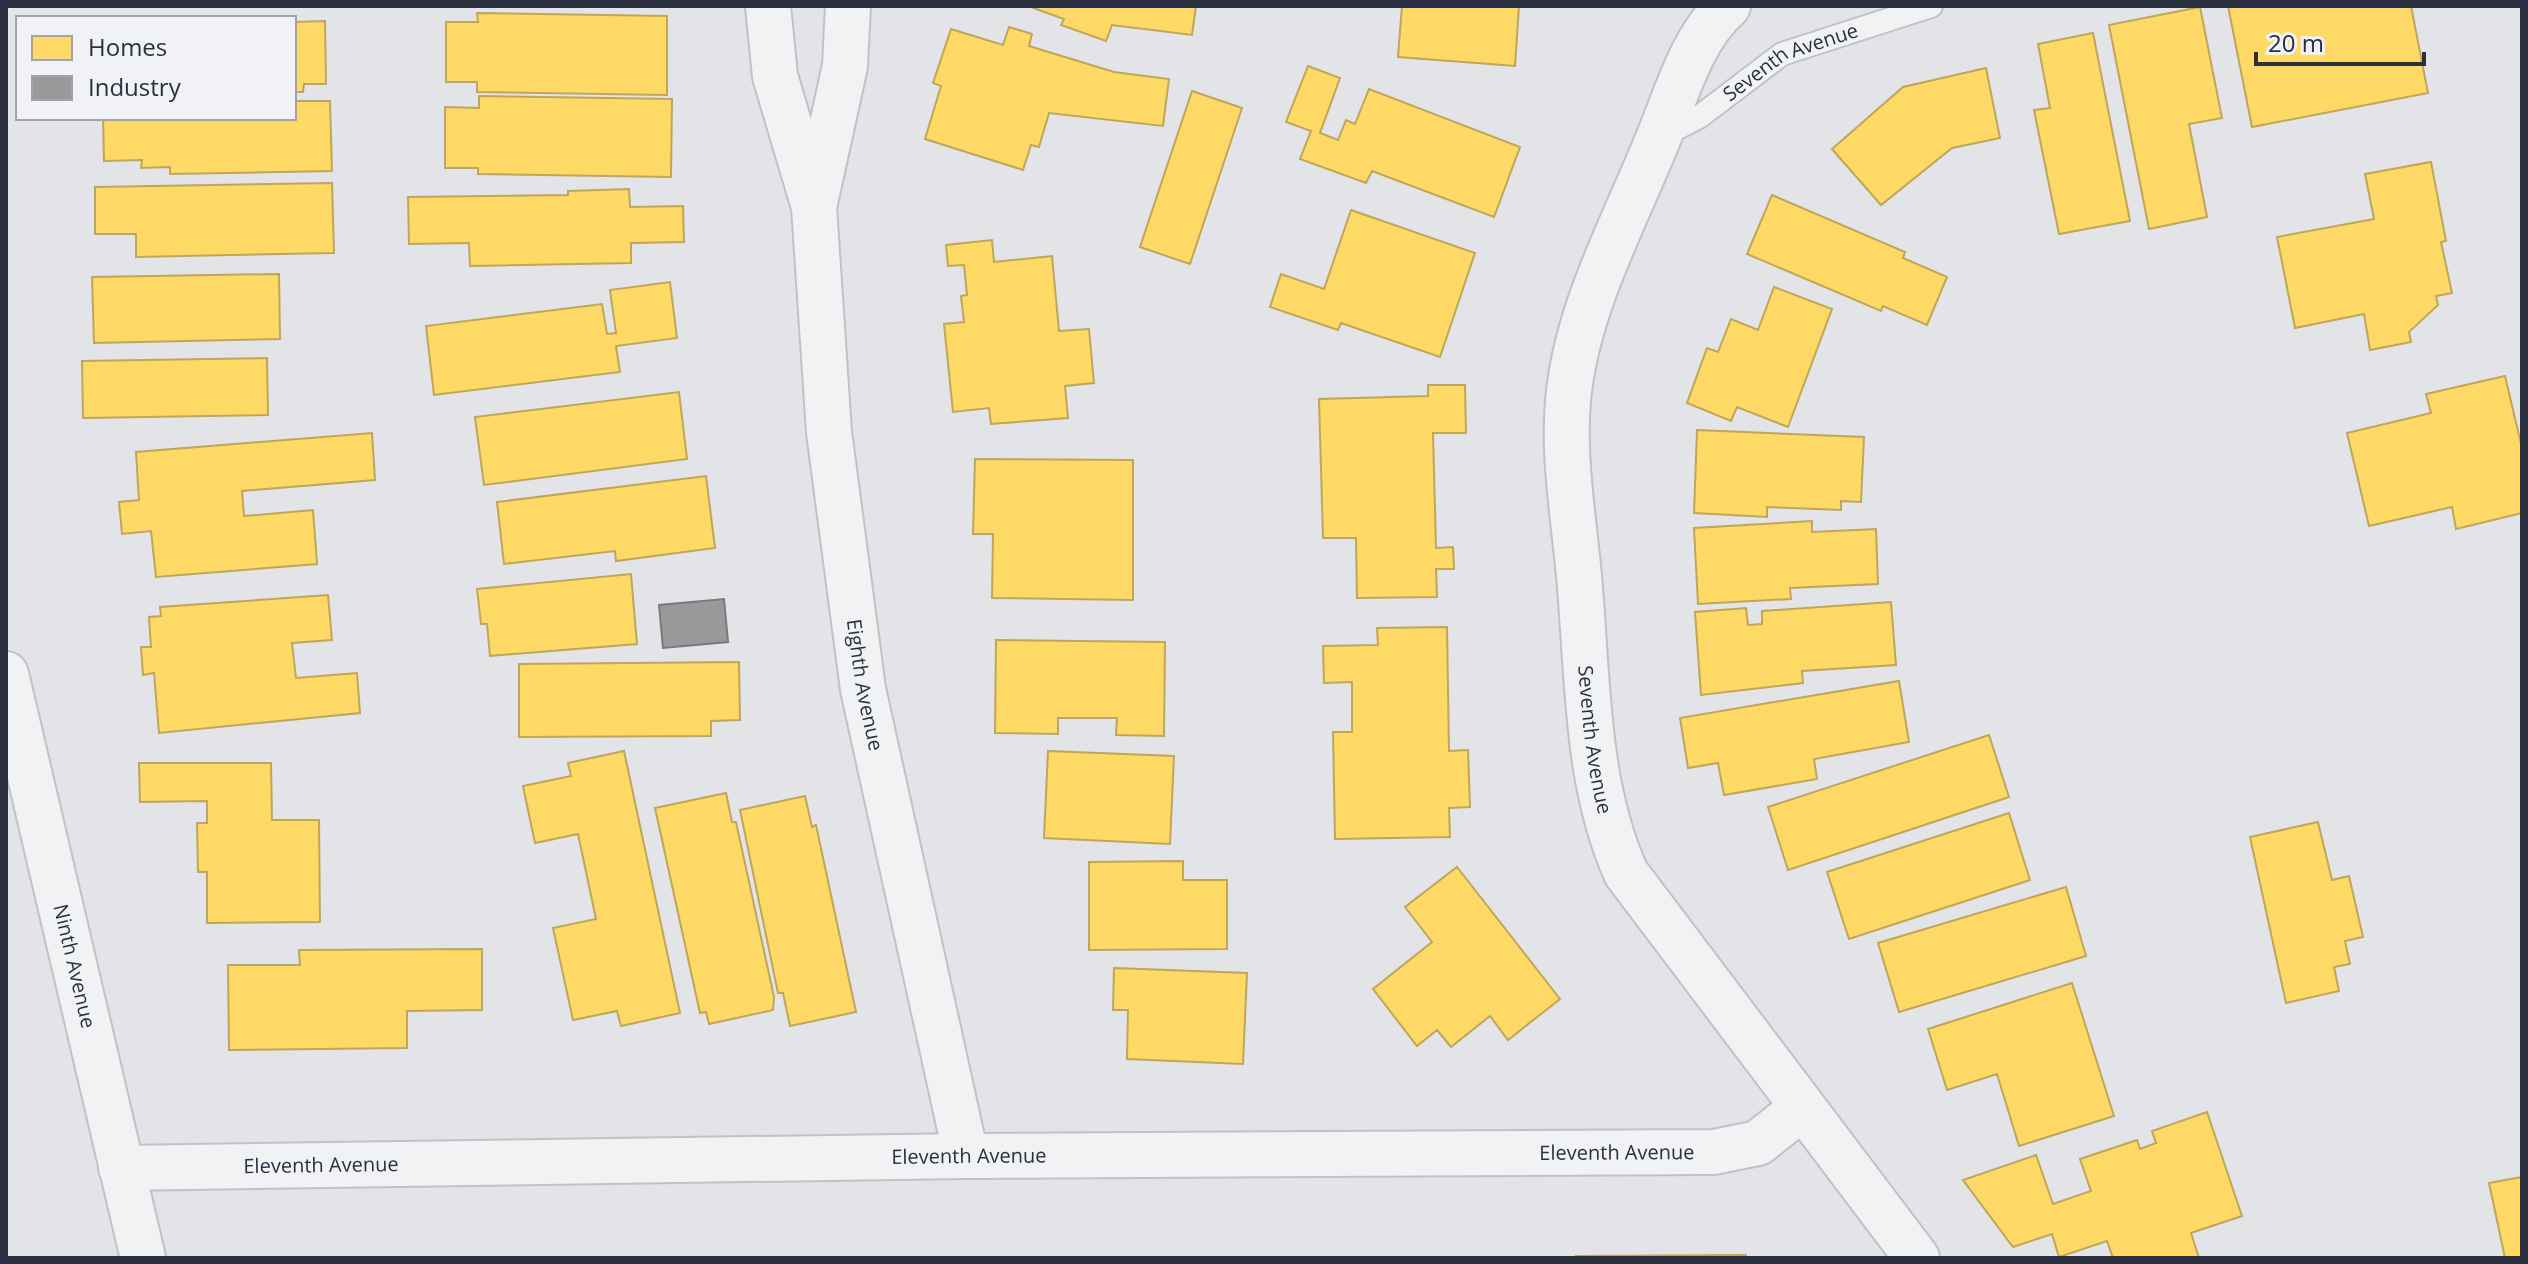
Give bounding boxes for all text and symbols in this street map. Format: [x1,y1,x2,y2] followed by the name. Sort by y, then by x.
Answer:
[16,16,296,120] legend
[1717,16,1861,107] street label: Seventh Avenue
[2256,16,2424,66] scale bar
[2268,26,2324,59] text: 20 m
[88,30,167,63] text: Homes
[88,70,182,103] text: Industry
[841,617,890,753] street label: Eighth Avenue
[1572,664,1619,817] street label: Seventh Avenue
[47,901,103,1031] street label: Ninth Avenue
[1539,1138,1695,1166] street label: Eleventh Avenue
[891,1142,1047,1170] street label: Eleventh Avenue
[243,1150,399,1179] street label: Eleventh Avenue

